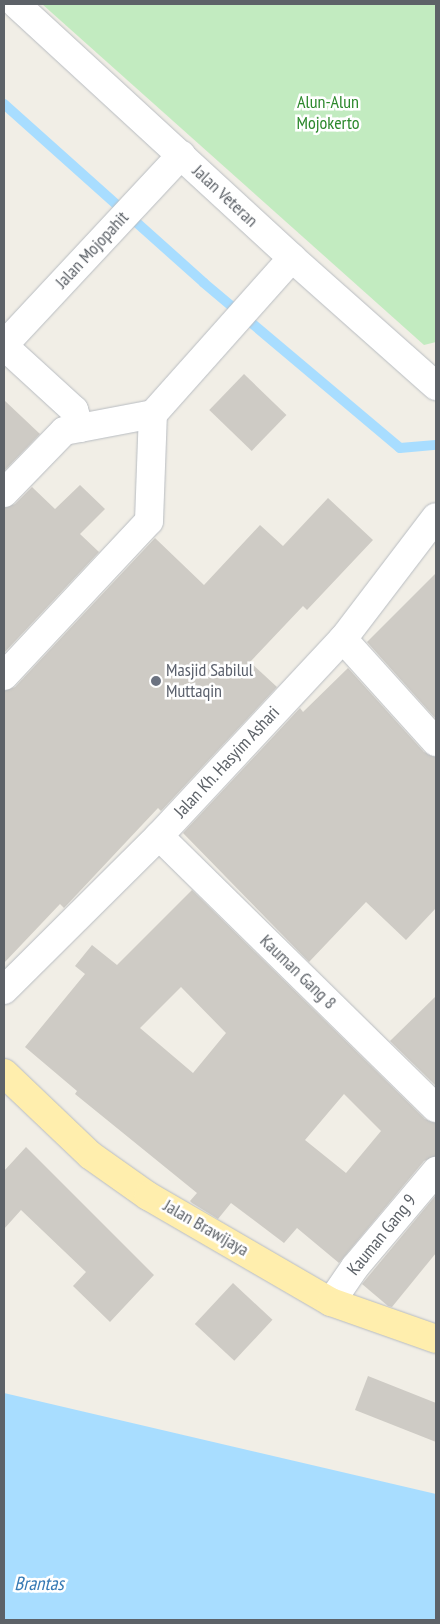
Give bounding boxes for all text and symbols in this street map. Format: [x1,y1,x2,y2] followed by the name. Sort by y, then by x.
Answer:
[296,92,360,134] park label: Alun-Alun Mojokerto
[188,160,262,232] street label: Jalan Veteran
[51,207,133,293] street label: Jalan Mojopahit
[166,660,253,702] place label: Masjid Sabilul Muttaqin
[150,675,162,687] marker: Masjid Sabilul Muttaqin
[169,701,285,823] street label: Jalan Kh. Hasyim Ashari
[255,930,341,1014] street label: Kauman Gang 8
[343,1190,421,1280] street label: Kauman Gang 9
[160,1195,252,1261] street label: Jalan Brawijaya
[14,1573,64,1595] water label: Brantas

